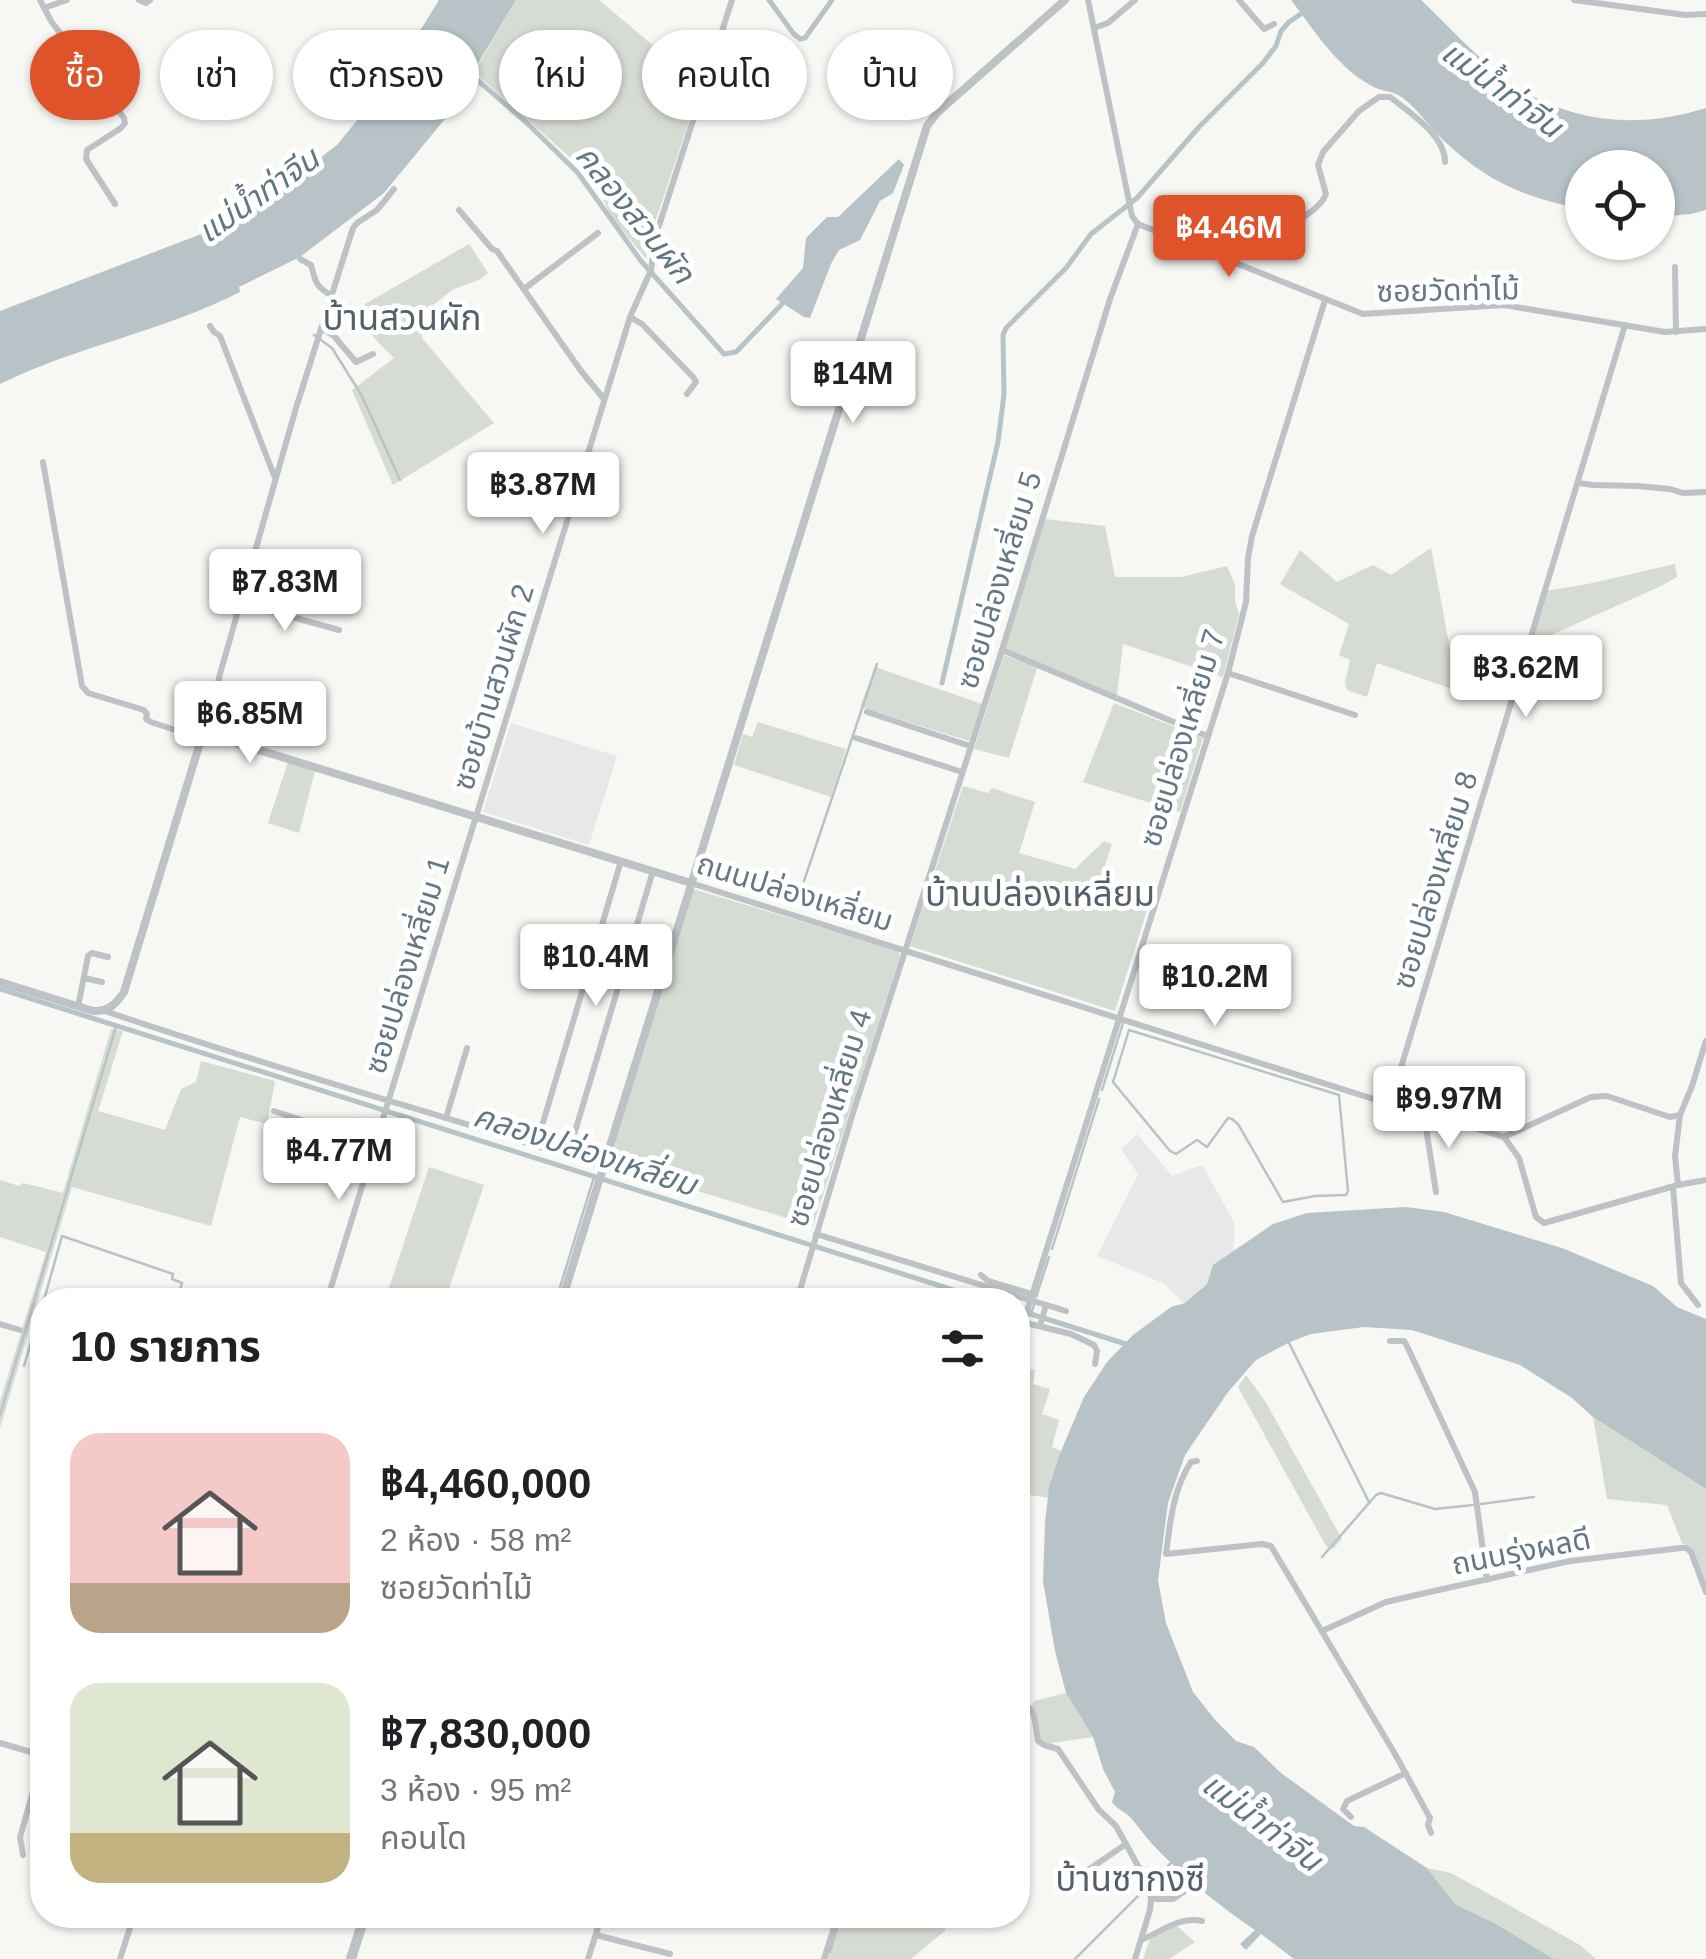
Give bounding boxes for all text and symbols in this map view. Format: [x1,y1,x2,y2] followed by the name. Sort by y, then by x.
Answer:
[30,30,140,120] chip: ซื้อ
[160,30,273,120] chip: เช่า
[293,30,479,120] chip: ตัวกรอง
[499,30,622,120] chip: ใหม่
[642,30,807,120] chip: คอนโด
[827,30,953,120] chip: บ้าน
[1435,30,1573,146] water label: แม่น้ำท่าจีน
[188,136,327,250] water label: แม่น้ำท่าจีน
[568,138,703,292] water label: คลองสวนผัก
[1565,150,1675,260] map controls
[1565,150,1675,260] button: locate
[1148,195,1310,280] pin: ฿4.46M
[1175,209,1283,245] text: ฿4.46M
[1376,272,1520,308] street label: ซอยวัดท่าไม้
[322,298,482,337] district label: บ้านสวนผัก
[794,341,912,426] pin: ฿14M
[813,355,893,391] text: ฿14M
[462,452,624,537] pin: ฿3.87M
[489,466,597,502] text: ฿3.87M
[946,466,1048,692] street label: ซอยปล่องเหลี่ยม 5
[204,549,366,634] pin: ฿7.83M
[231,563,339,599] text: ฿7.83M
[446,580,540,794] street label: ซอยบ้านสวนผัก 2
[1129,624,1231,850] street label: ซอยปล่องเหลี่ยม 7
[1445,635,1607,720] pin: ฿3.62M
[1472,649,1580,685] text: ฿3.62M
[169,681,331,766] pin: ฿6.85M
[196,695,304,731] text: ฿6.85M
[1382,766,1484,992] street label: ซอยปล่องเหลี่ยม 8
[693,843,898,937] street label: ถนนปล่องเหลี่ยม
[354,851,456,1077] street label: ซอยปล่องเหลี่ยม 1
[925,870,1155,913] district label: บ้านปล่องเหลี่ยม
[515,924,677,1009] pin: ฿10.4M
[542,938,650,974] text: ฿10.4M
[1134,944,1296,1029] pin: ฿10.2M
[1161,958,1269,994] text: ฿10.2M
[776,1004,878,1230] street label: ซอยปล่องเหลี่ยม 4
[1368,1066,1530,1151] pin: ฿9.97M
[1395,1080,1503,1116] text: ฿9.97M
[469,1093,704,1204] water label: คลองปล่องเหลี่ยม
[258,1118,420,1203] pin: ฿4.77M
[285,1132,393,1168] text: ฿4.77M
[935,1321,990,1376] icon: filters
[70,1323,261,1370] text: 10 รายการ
[380,1460,591,1507] text: ฿4,460,000
[150,1473,270,1593] icon: home
[1449,1521,1594,1583] street label: ถนนรุ่งผลดี
[380,1522,571,1558] text: 2 ห้อง · 58 m²
[380,1570,532,1606] text: ซอยวัดท่าไม้
[380,1710,591,1757] text: ฿7,830,000
[150,1723,270,1843] icon: home
[1195,1762,1333,1880] water label: แม่น้ำท่าจีน
[380,1772,571,1808] text: 3 ห้อง · 95 m²
[380,1820,467,1856] text: คอนโด
[1055,1859,1205,1898] district label: บ้านซากงซี

